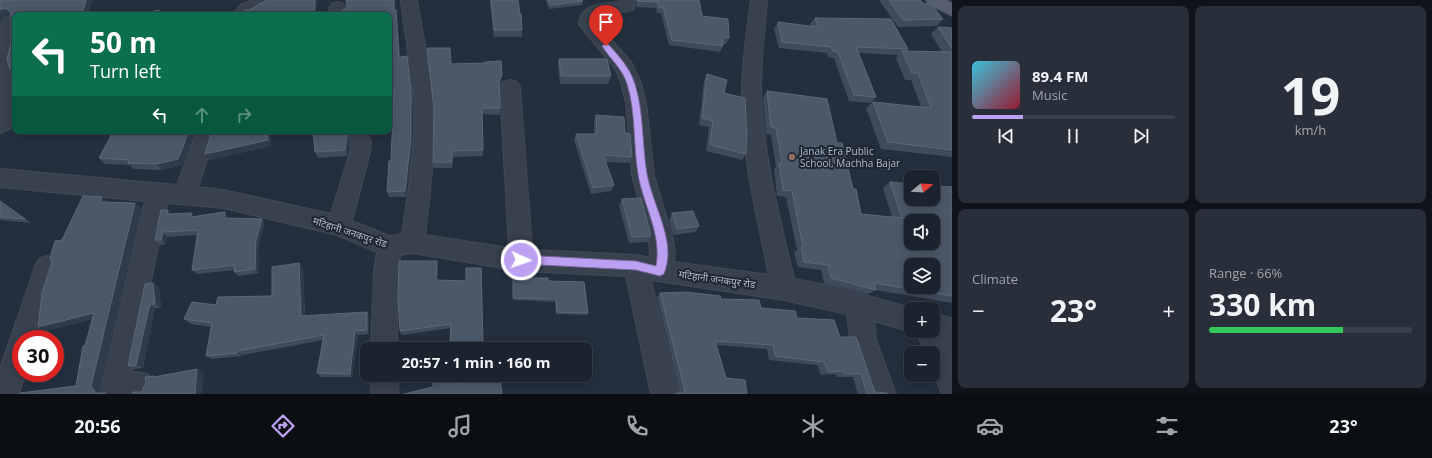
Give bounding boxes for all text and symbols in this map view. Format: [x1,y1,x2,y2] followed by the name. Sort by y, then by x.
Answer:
[589,5,623,46] pin
[595,11,617,33] icon: arrive
[90,23,157,61] text: 50 m
[24,28,76,80] icon: left
[90,59,161,83] text: Turn left
[1281,59,1340,130] text: 19
[1032,66,1088,86] text: 89.4 FM
[1032,86,1067,104] text: Music
[149,104,171,126] icon: left
[191,104,213,126] icon: ahead
[233,104,255,126] icon: right
[1295,121,1326,139] text: km/h
[995,125,1017,147] icon: previous
[1062,125,1084,147] icon: pause
[1130,125,1152,147] icon: next
[799,144,900,170] place label: Janak Era Public School, Machha Bajar
[787,152,797,162] marker: Janak Era Public School, Machha Bajar
[904,170,940,206] north arrow
[904,170,940,382] map controls
[311,213,390,251] street label: मटिहानी जनकपुर रोड
[904,214,940,250] button: sound
[500,239,542,281] position arrow
[904,258,940,294] button: layers
[1209,264,1282,282] text: Range · 66%
[678,267,757,291] street label: मटिहानी जनकपुर रोड
[972,270,1018,288] text: Climate
[1209,284,1316,325] text: 330 km
[1050,290,1097,331] text: 23°
[972,295,985,325] text: −
[1162,295,1175,325] text: +
[904,302,940,338] button: +
[12,330,64,382] speed limit sign: 30
[904,346,940,382] button: −
[402,352,550,372] text: 20:57 · 1 min · 160 m
[269,412,297,440] icon: directions
[446,412,474,440] icon: music
[623,412,651,440] icon: phone
[799,412,827,440] icon: climate
[976,412,1004,440] icon: car
[1153,412,1181,440] icon: filters
[74,414,121,438] text: 20:56
[1329,414,1358,438] text: 23°

